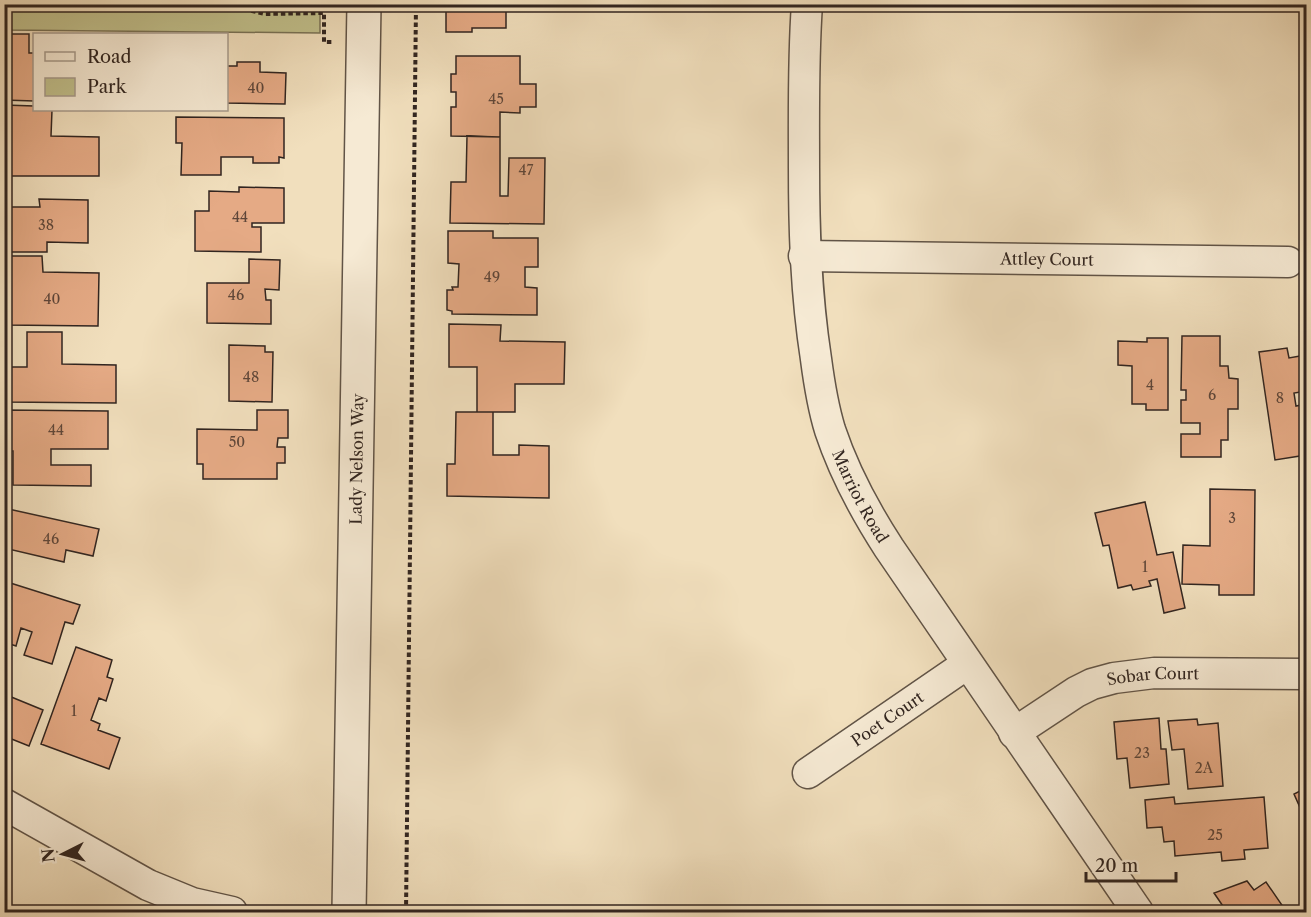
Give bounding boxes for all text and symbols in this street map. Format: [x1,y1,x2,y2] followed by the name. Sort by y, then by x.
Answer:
[33,33,228,111] legend
[87,46,132,68] text: Road
[87,76,128,98] text: Park
[248,79,265,97] house number: 40
[488,90,504,108] house number: 45
[519,161,534,179] house number: 47
[232,208,248,226] house number: 44
[38,216,54,234] house number: 38
[999,248,1094,270] street label: Attley Court
[484,268,500,286] house number: 49
[228,286,244,304] house number: 46
[44,290,61,308] house number: 40
[243,368,259,386] house number: 48
[1146,376,1154,394] house number: 4
[1208,386,1216,404] house number: 6
[1276,389,1284,407] house number: 8
[345,392,368,525] street label: Lady Nelson Way
[48,421,64,439] house number: 44
[229,433,245,451] house number: 50
[828,447,893,547] street label: Marriot Road
[1228,509,1236,527] house number: 3
[43,530,59,548] house number: 46
[1142,558,1148,576] house number: 1
[1104,663,1199,690] street label: Sobar Court
[847,687,927,751] street label: Poet Court
[71,702,77,720] house number: 1
[1134,744,1150,762] house number: 23
[1195,759,1214,777] house number: 2A
[33,824,93,884] north arrow
[1207,826,1223,844] house number: 25
[1086,845,1176,883] scale bar
[37,848,59,864] text: N
[1095,855,1139,877] text: 20 m

